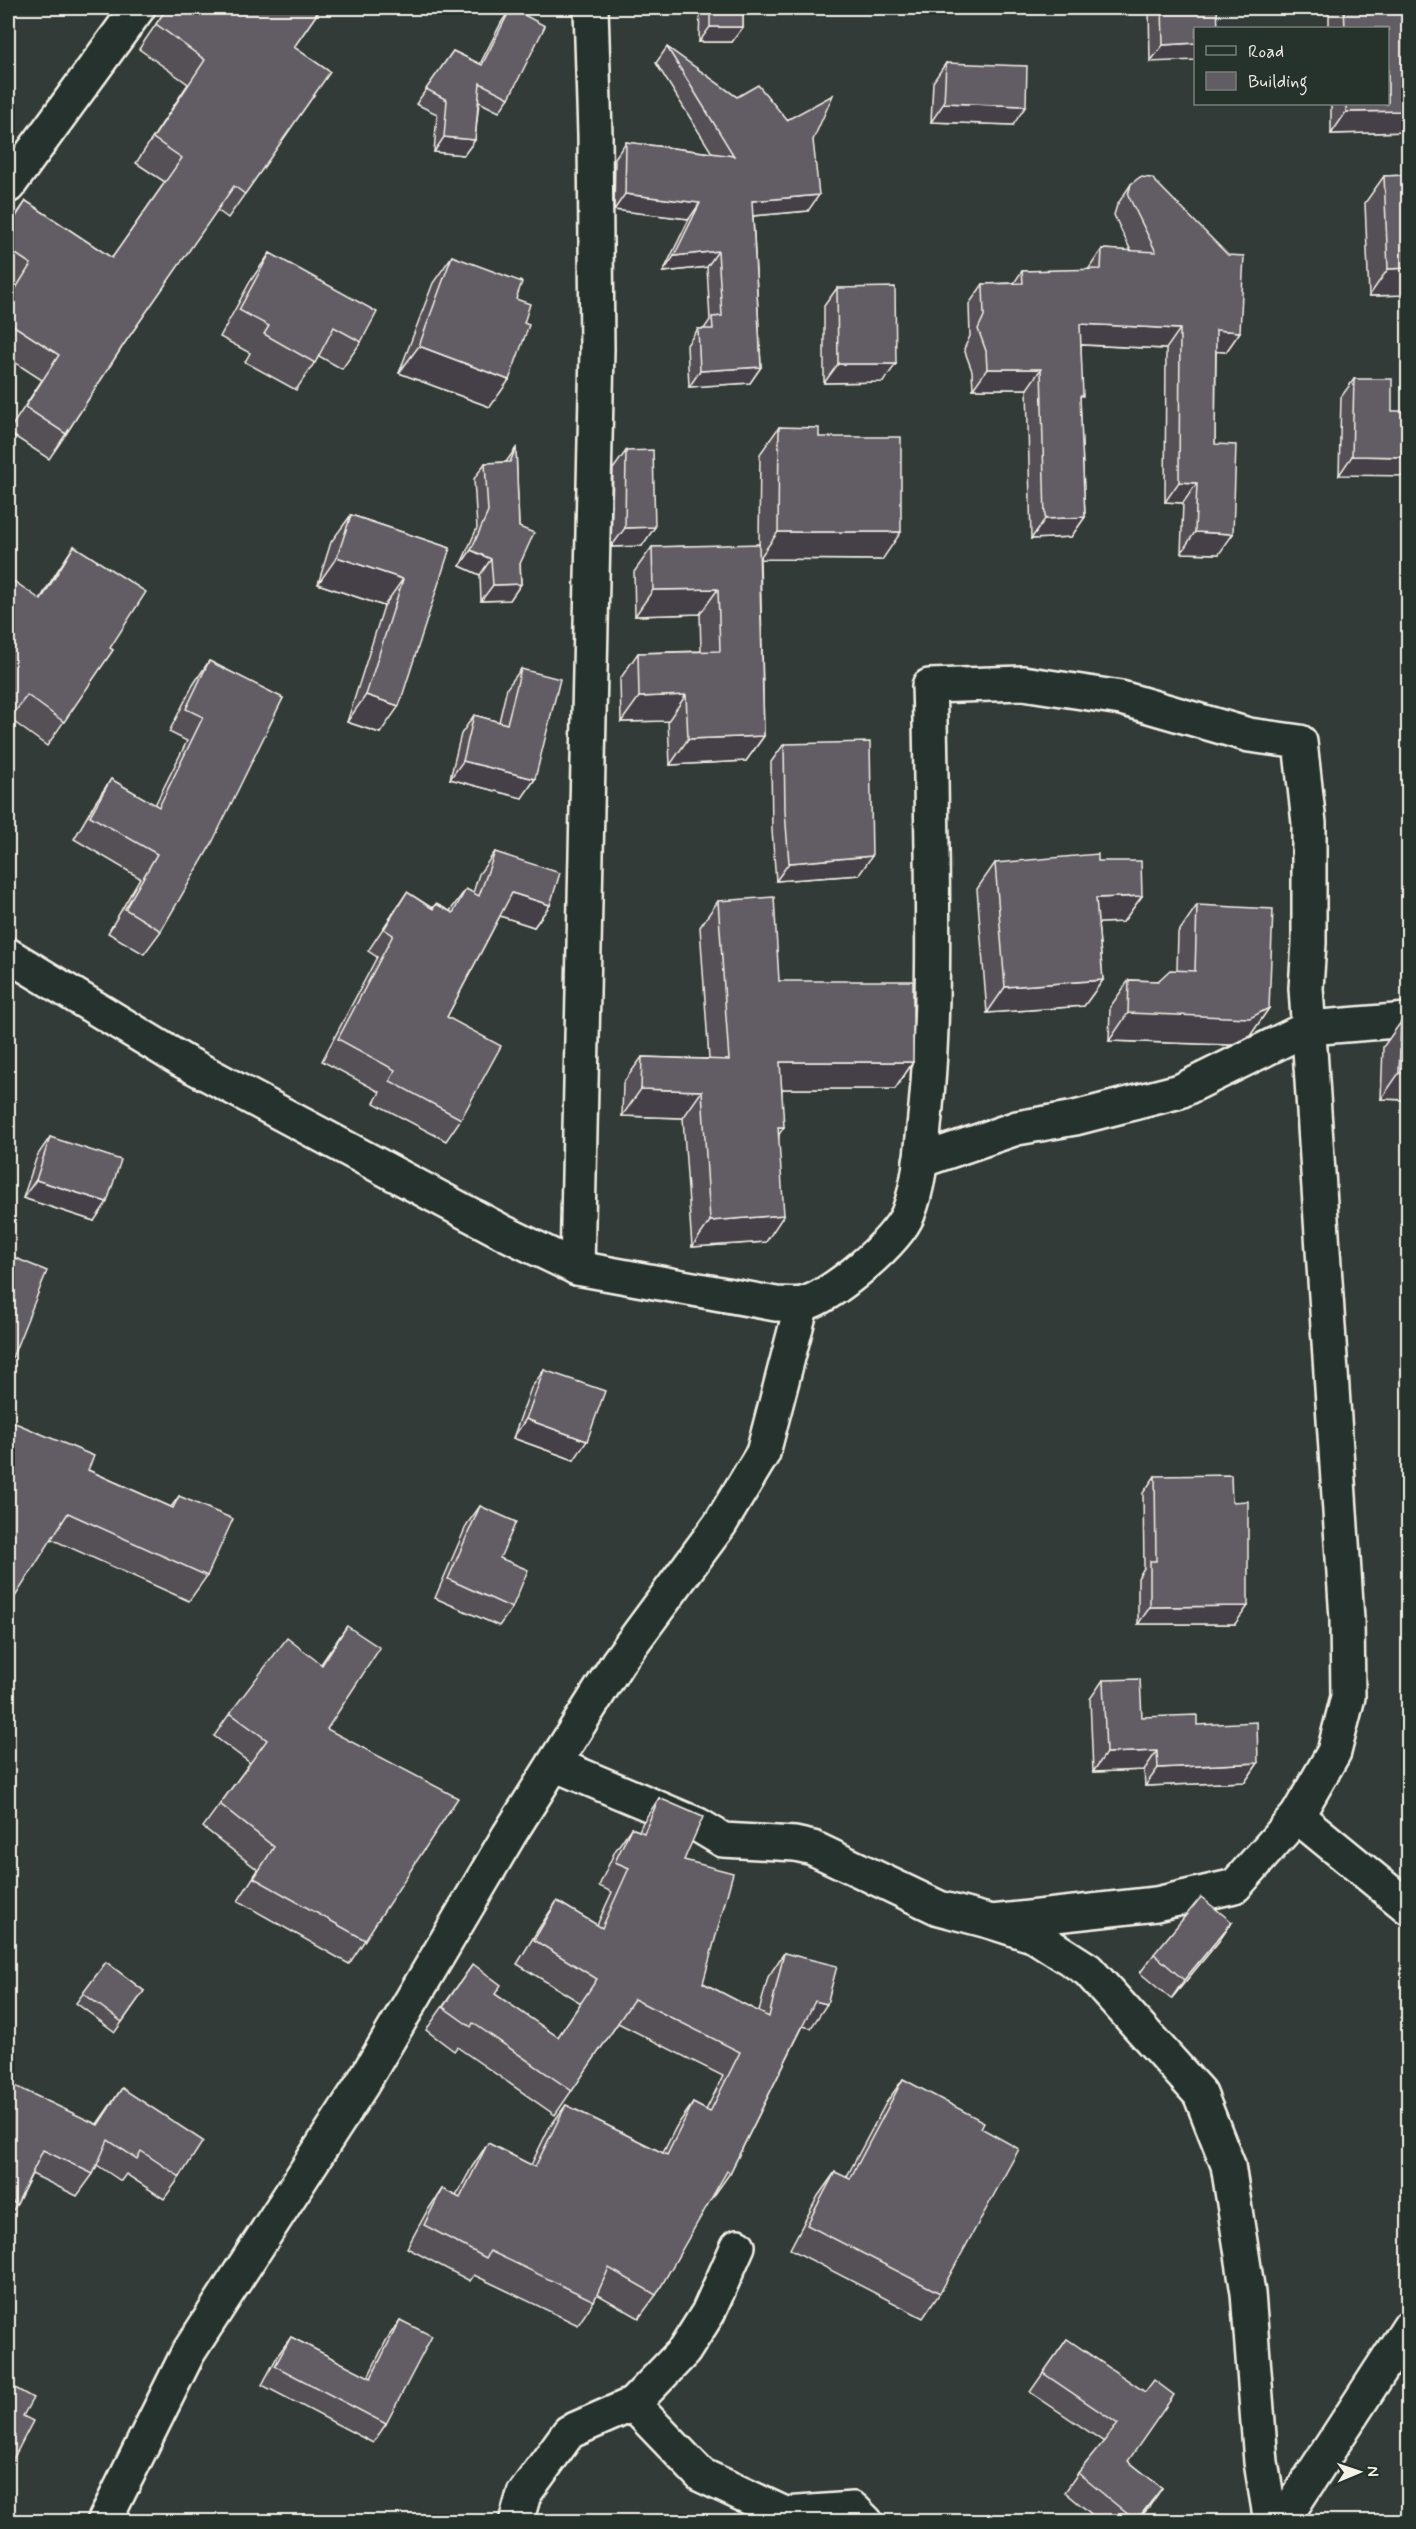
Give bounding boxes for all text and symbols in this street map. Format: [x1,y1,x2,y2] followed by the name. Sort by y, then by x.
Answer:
[1194,27,1389,105] legend
[1248,40,1284,64] text: Road
[1248,70,1308,96] text: Building
[1329,2442,1389,2502] north arrow
[1362,2466,1383,2477] text: N

